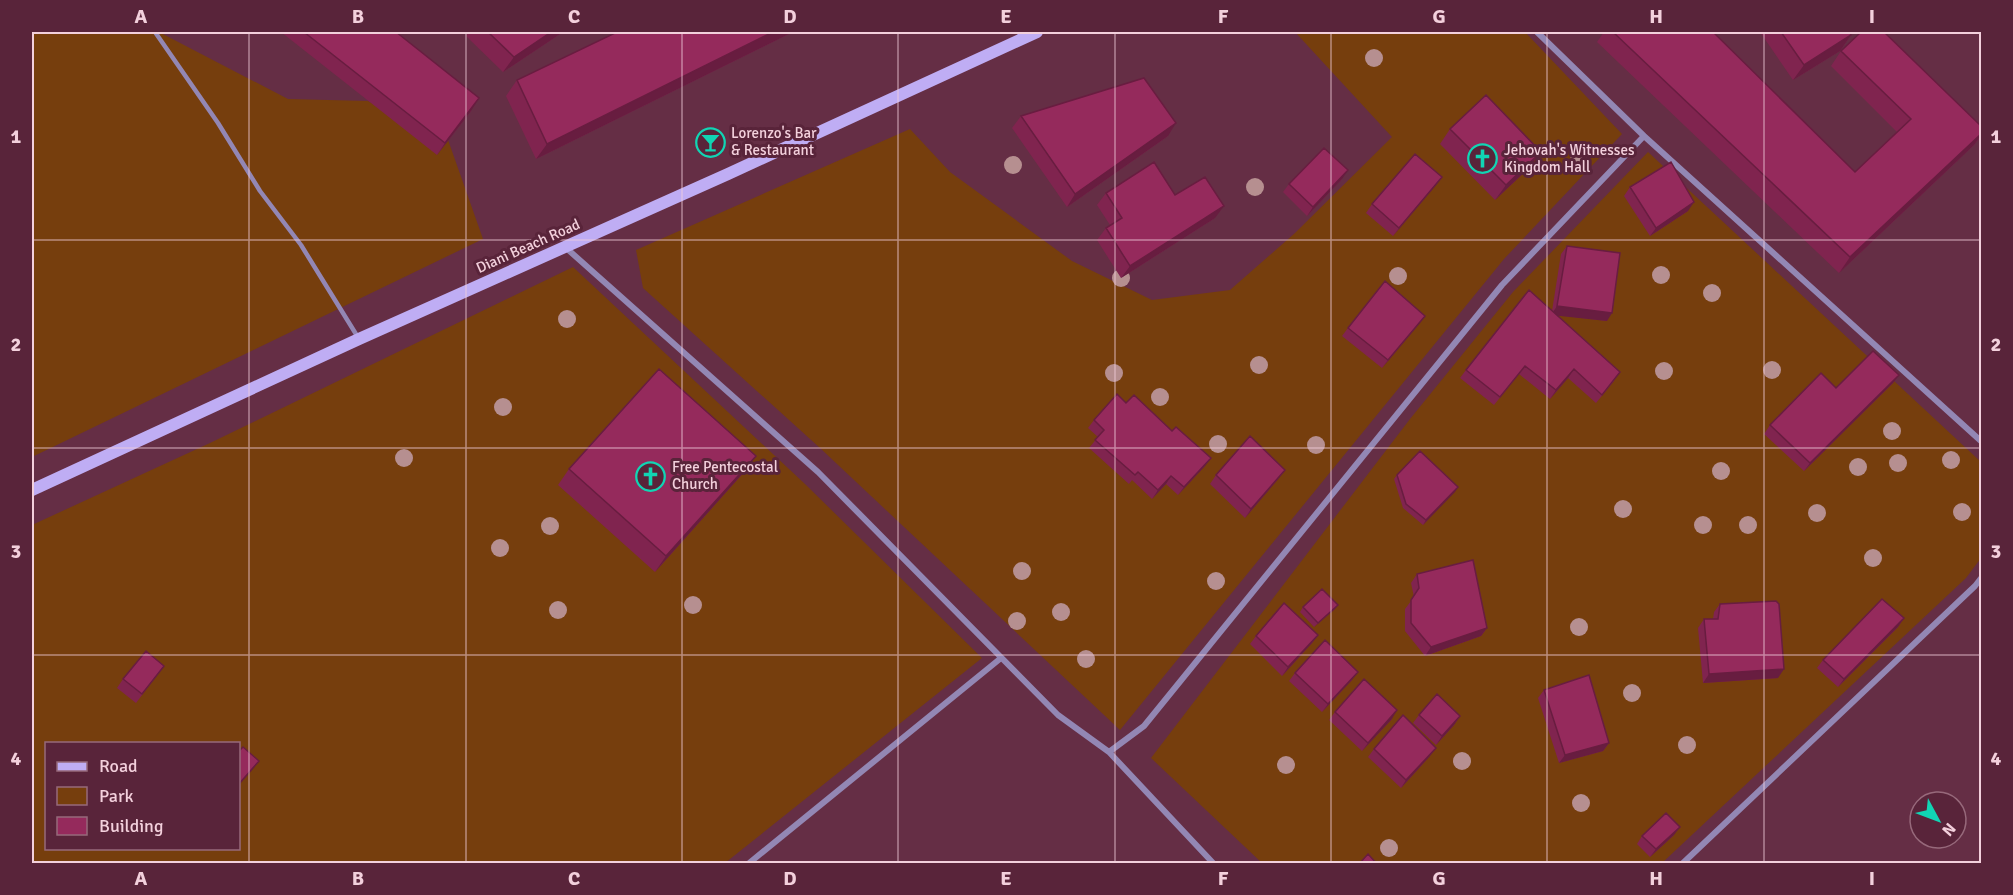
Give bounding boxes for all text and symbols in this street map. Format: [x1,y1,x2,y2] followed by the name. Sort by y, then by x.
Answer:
[135,4,148,29] text: A
[352,4,364,29] text: B
[568,4,580,29] text: C
[783,4,797,29] text: D
[1000,4,1012,29] text: E
[1218,4,1229,29] text: F
[1432,4,1446,29] text: G
[1649,4,1663,29] text: H
[1869,4,1875,29] text: I
[11,124,22,149] text: 1
[731,124,817,159] place label: Lorenzo's Bar & Restaurant
[1991,124,2002,149] text: 1
[694,126,726,158] bar icon: Lorenzo's Bar & Restaurant
[1504,141,1635,176] place label: Jehovah's Witnesses Kingdom Hall
[1467,143,1499,175] church icon: Jehovah's Witnesses Kingdom Hall
[473,215,583,277] street label: Diani Beach Road
[11,332,21,357] text: 2
[1991,332,2001,357] text: 2
[672,458,778,493] place label: Free Pentecostal Church
[635,460,667,492] church icon: Free Pentecostal Church
[11,539,21,564] text: 3
[1991,539,2001,564] text: 3
[45,742,240,850] legend
[11,746,22,771] text: 4
[1991,746,2002,771] text: 4
[99,755,138,777] text: Road
[99,785,134,807] text: Park
[1908,790,1968,850] north arrow
[99,815,163,837] text: Building
[1937,818,1960,840] text: N
[135,866,148,891] text: A
[352,866,364,891] text: B
[568,866,580,891] text: C
[783,866,797,891] text: D
[1000,866,1012,891] text: E
[1218,866,1229,891] text: F
[1432,866,1446,891] text: G
[1649,866,1663,891] text: H
[1869,866,1875,891] text: I

